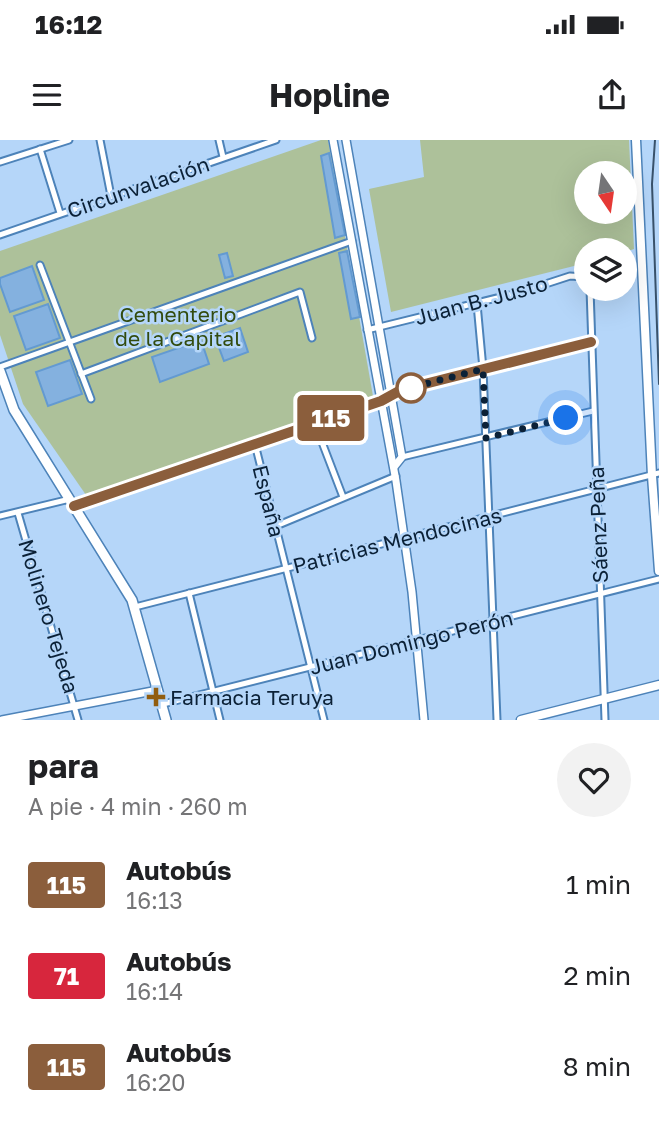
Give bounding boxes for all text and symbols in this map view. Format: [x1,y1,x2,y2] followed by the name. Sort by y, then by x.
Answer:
[35,9,102,40] text: 16:12
[28,76,66,114] icon: menu
[269,76,390,114] text: Hopline
[593,76,631,114] icon: share
[63,151,213,223] street label: Circunvalación
[574,161,637,224] north arrow
[574,161,637,301] map controls
[574,238,637,301] button: layers
[412,270,550,330] street label: Juan B. Justo
[115,301,241,351] park label: Cementerio de la Capital
[396,373,426,403] unlabelled marker
[291,395,371,441] line badge: 115
[548,400,583,435] your location
[311,403,351,432] text: 115
[247,462,291,540] street label: España
[583,466,613,584] street label: Sáenz Peña
[290,501,504,579] street label: Patricias Mendocinas
[13,536,85,696] street label: Molinero Tejeda
[307,604,515,680] street label: Juan Domingo Perón
[170,684,334,710] place label: Farmacia Teruya
[148,689,164,705] marker: Farmacia Teruya
[557,743,631,817] button: heart
[28,746,99,785] text: para
[28,792,248,820] text: A pie · 4 min · 260 m
[126,855,232,886] text: Autobús
[566,869,631,900] text: 1 min
[47,870,86,899] text: 115
[126,886,183,914] text: 16:13
[126,946,232,977] text: Autobús
[563,960,631,991] text: 2 min
[54,961,79,990] text: 71
[126,977,183,1005] text: 16:14
[126,1037,232,1068] text: Autobús
[563,1051,631,1082] text: 8 min
[47,1052,86,1081] text: 115
[126,1068,186,1096] text: 16:20

